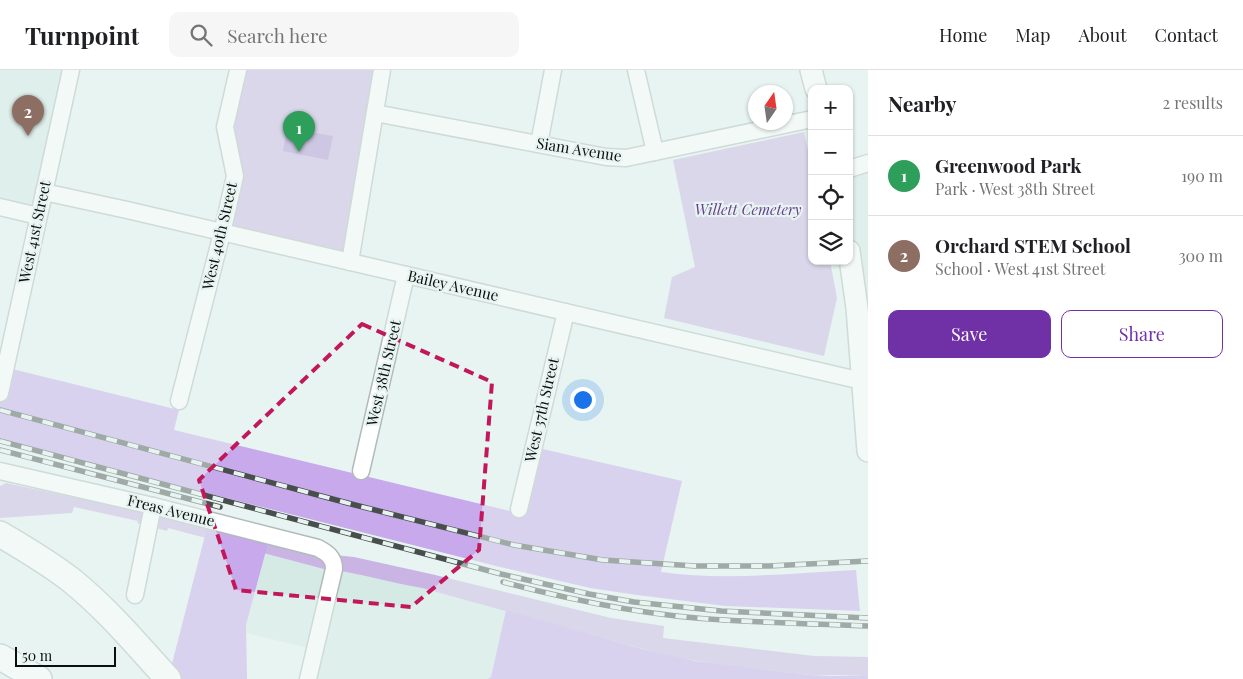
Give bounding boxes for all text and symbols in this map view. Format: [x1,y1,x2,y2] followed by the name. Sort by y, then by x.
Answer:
[169,12,519,57] search box
[25,19,139,51] text: Turnpoint
[187,21,215,49] icon: search
[227,22,328,48] text: Search here
[939,23,987,47] text: Home
[1015,23,1050,47] text: Map
[1078,23,1127,47] text: About
[1155,23,1218,47] text: Contact
[748,85,793,130] north arrow
[808,85,853,265] map controls
[808,85,853,130] button: +
[888,89,957,117] text: Nearby
[1163,92,1223,113] text: 2 results
[12,95,44,136] pin: 2
[283,111,315,152] pin: 1
[808,130,853,175] button: −
[535,132,623,166] street label: Siam Avenue
[935,152,1081,178] text: Greenwood Park
[901,165,907,186] text: 1
[1181,165,1223,186] text: 190 m
[808,175,853,220] button: locate
[13,178,55,286] street label: West 41st Street
[935,178,1095,199] text: Park · West 38th Street
[197,179,241,293] street label: West 40th Street
[694,199,802,219] park label: Willett Cemetery
[808,220,853,265] button: layers
[935,232,1131,258] text: Orchard STEM School
[900,245,908,266] text: 2
[1178,245,1223,266] text: 300 m
[935,258,1105,279] text: School · West 41st Street
[406,265,501,305] street label: Bailey Avenue
[888,310,1051,358] button: Save
[1061,310,1223,358] button: Share
[361,317,405,429] street label: West 38th Street
[519,355,563,465] street label: West 37th Street
[570,387,596,413] your location
[125,490,217,531] street label: Freas Avenue
[15,644,116,667] scale bar
[22,646,52,665] text: 50 m

